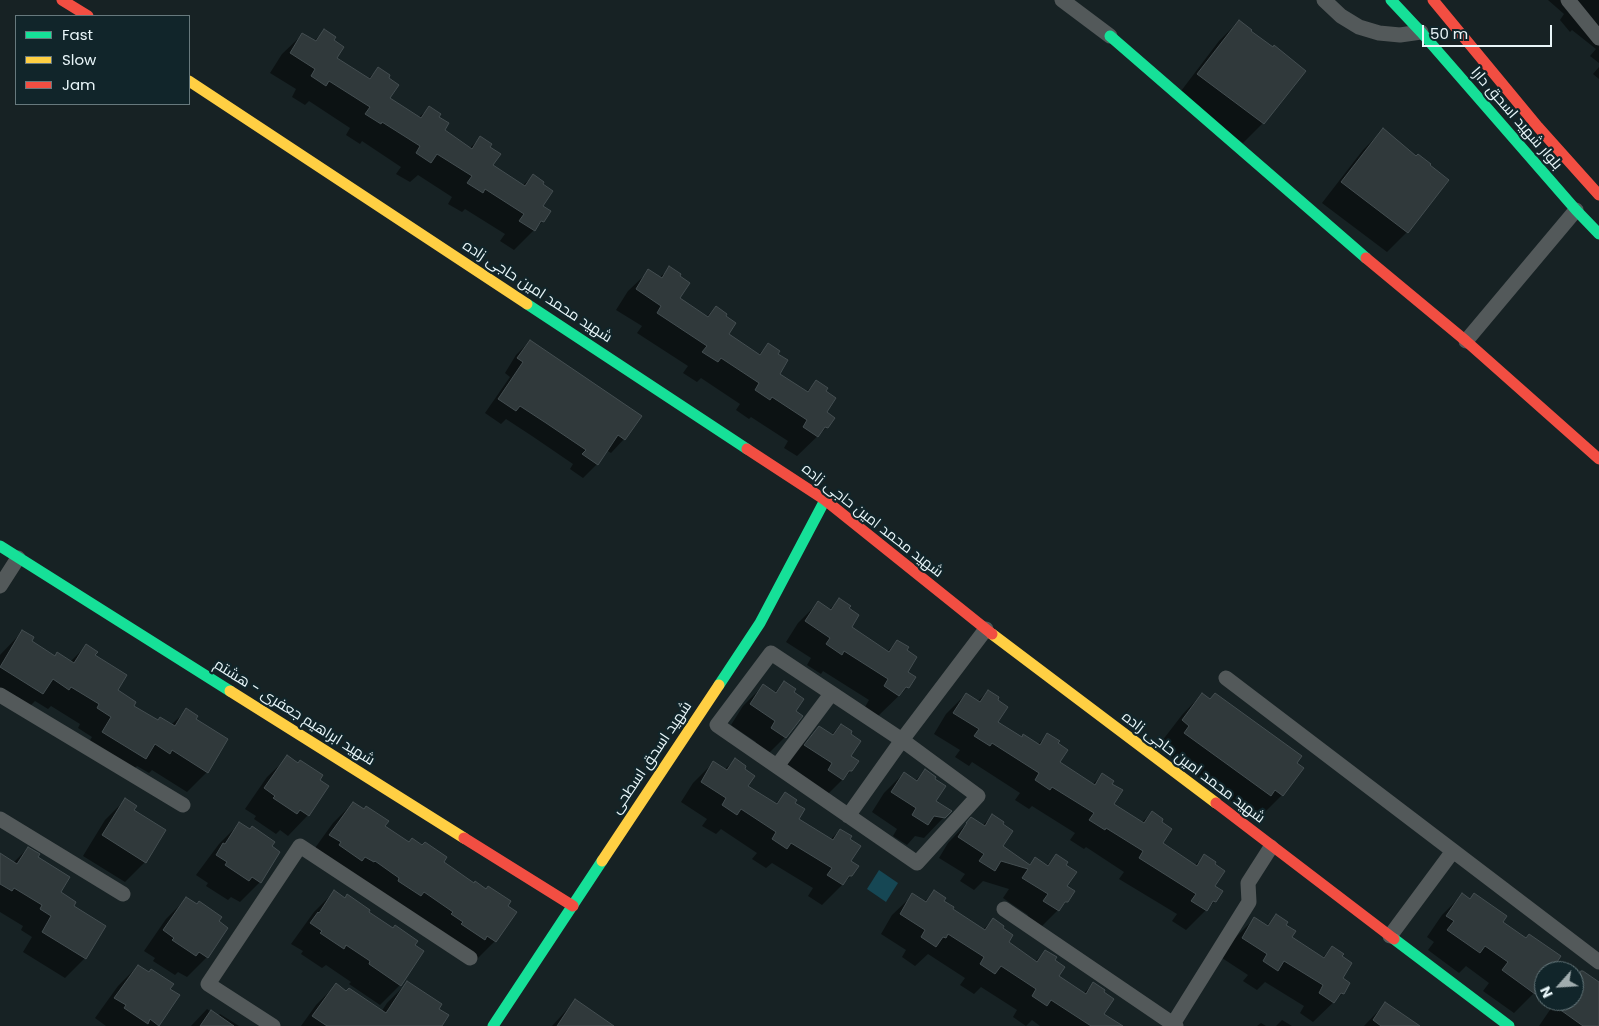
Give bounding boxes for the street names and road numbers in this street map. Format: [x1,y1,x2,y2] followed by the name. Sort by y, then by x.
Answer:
[1467,64,1565,174] street label: بلوار شهید اسحق دارا
[459,237,615,347] street label: شهید محمد امین حاجی زاده
[798,460,946,582] street label: شهید محمد امین حاجی زاده
[210,656,378,770] street label: شهید ابراهیم جعفری - هشتم
[608,698,696,818] street label: شهید اسحق اسطحی
[1118,708,1268,828] street label: شهید محمد امین حاجی زاده

